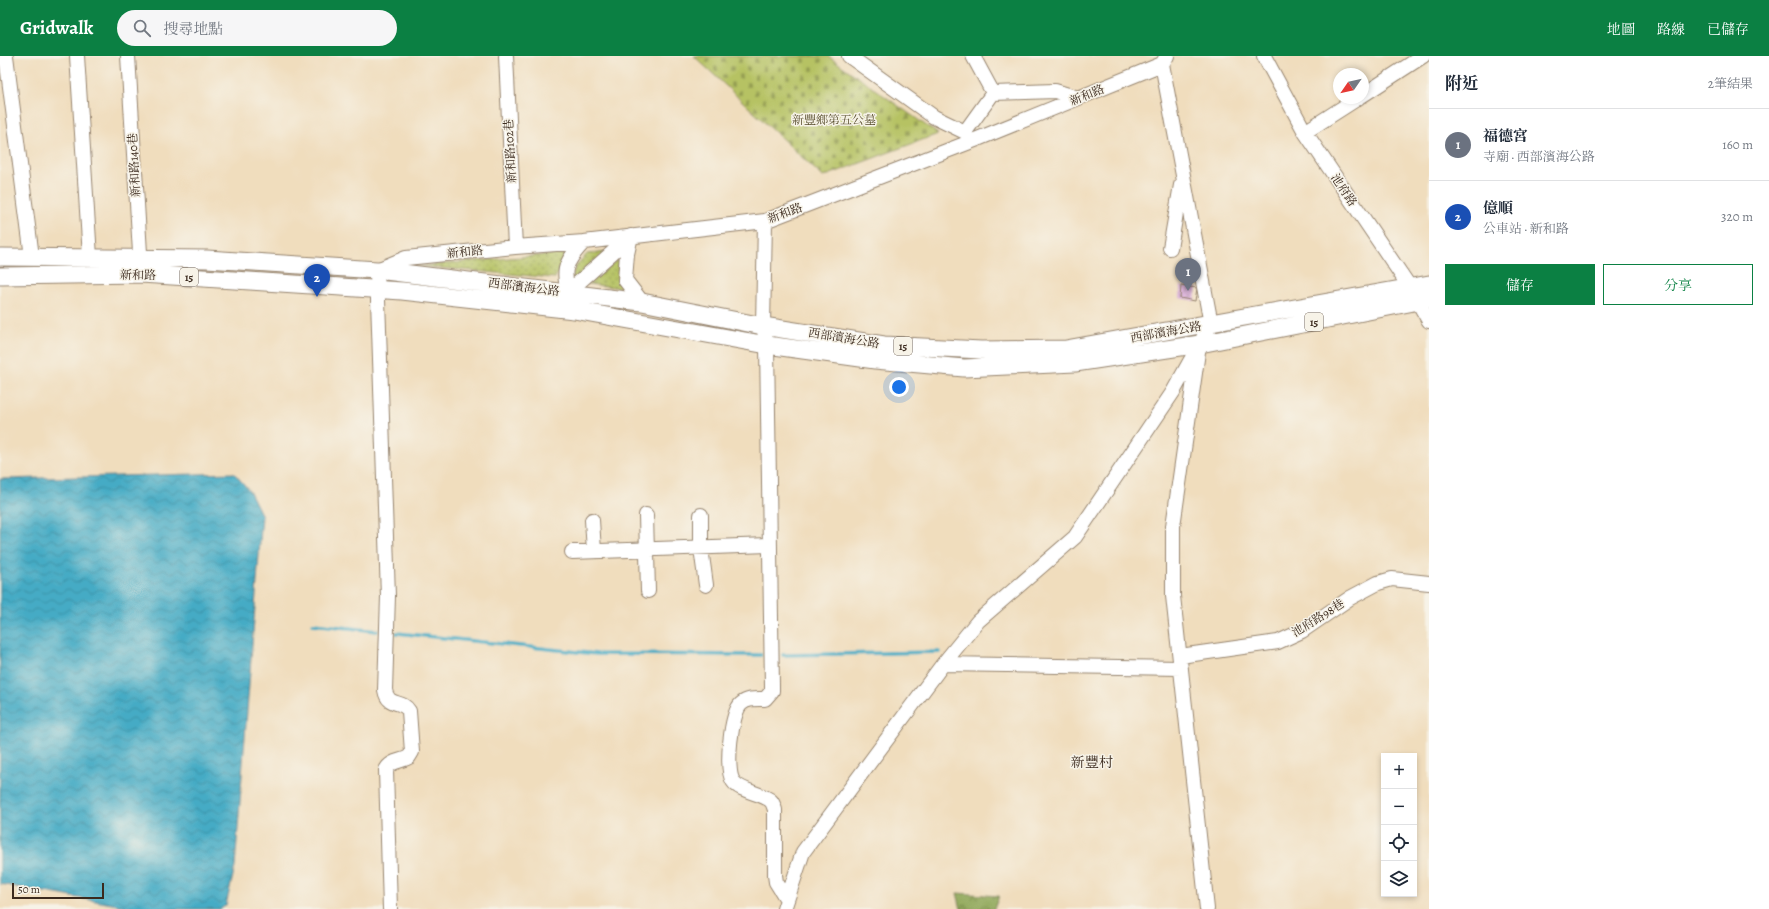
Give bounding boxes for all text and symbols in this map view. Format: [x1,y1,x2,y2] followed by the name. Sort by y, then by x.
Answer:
[117,10,397,46] search box
[20,15,93,41] text: Gridwalk
[131,17,153,39] icon: search
[163,19,223,39] text: 搜尋地點
[1607,20,1635,39] text: 地圖
[1657,20,1685,39] text: 路線
[1707,20,1749,39] text: 已儲存
[1333,68,1369,104] north arrow
[1445,72,1479,95] text: 附近
[1708,75,1753,92] text: 2筆結果
[1067,81,1107,109] street label: 新和路
[792,112,876,128] park label: 新豐鄉第五公墓
[500,119,520,183] street label: 新和路102巷
[1483,126,1528,146] text: 福德宮
[124,133,144,197] street label: 新和路140巷
[1456,136,1460,153] text: 1
[1722,136,1753,153] text: 160 m
[1483,148,1595,165] text: 寺廟 · 西部濱海公路
[1327,171,1361,209] street label: 池府路
[1483,198,1513,218] text: 億順
[765,199,805,227] street label: 新和路
[1455,208,1461,225] text: 2
[1721,208,1753,225] text: 320 m
[1483,220,1569,237] text: 公車站 · 新和路
[446,242,484,262] street label: 新和路
[1175,258,1201,291] pin: 1
[304,264,330,297] pin: 2
[1445,264,1595,305] button: 儲存
[1603,264,1753,305] button: 分享
[120,267,156,283] street label: 新和路
[180,268,198,286] road number: 15
[487,275,561,299] street label: 西部濱海公路
[1305,313,1323,331] road number: 15
[1129,318,1203,346] street label: 西部濱海公路
[807,324,881,352] street label: 西部濱海公路
[894,337,912,355] road number: 15
[889,377,909,397] your location
[1289,596,1347,640] street label: 池府路98巷
[1071,753,1113,772] district label: 新豐村
[1381,753,1417,897] map controls
[1381,753,1417,789] button: +
[1381,789,1417,825] button: −
[1381,825,1417,861] button: locate
[1381,861,1417,897] button: layers
[12,881,104,900] scale bar
[18,882,40,897] text: 50 m

